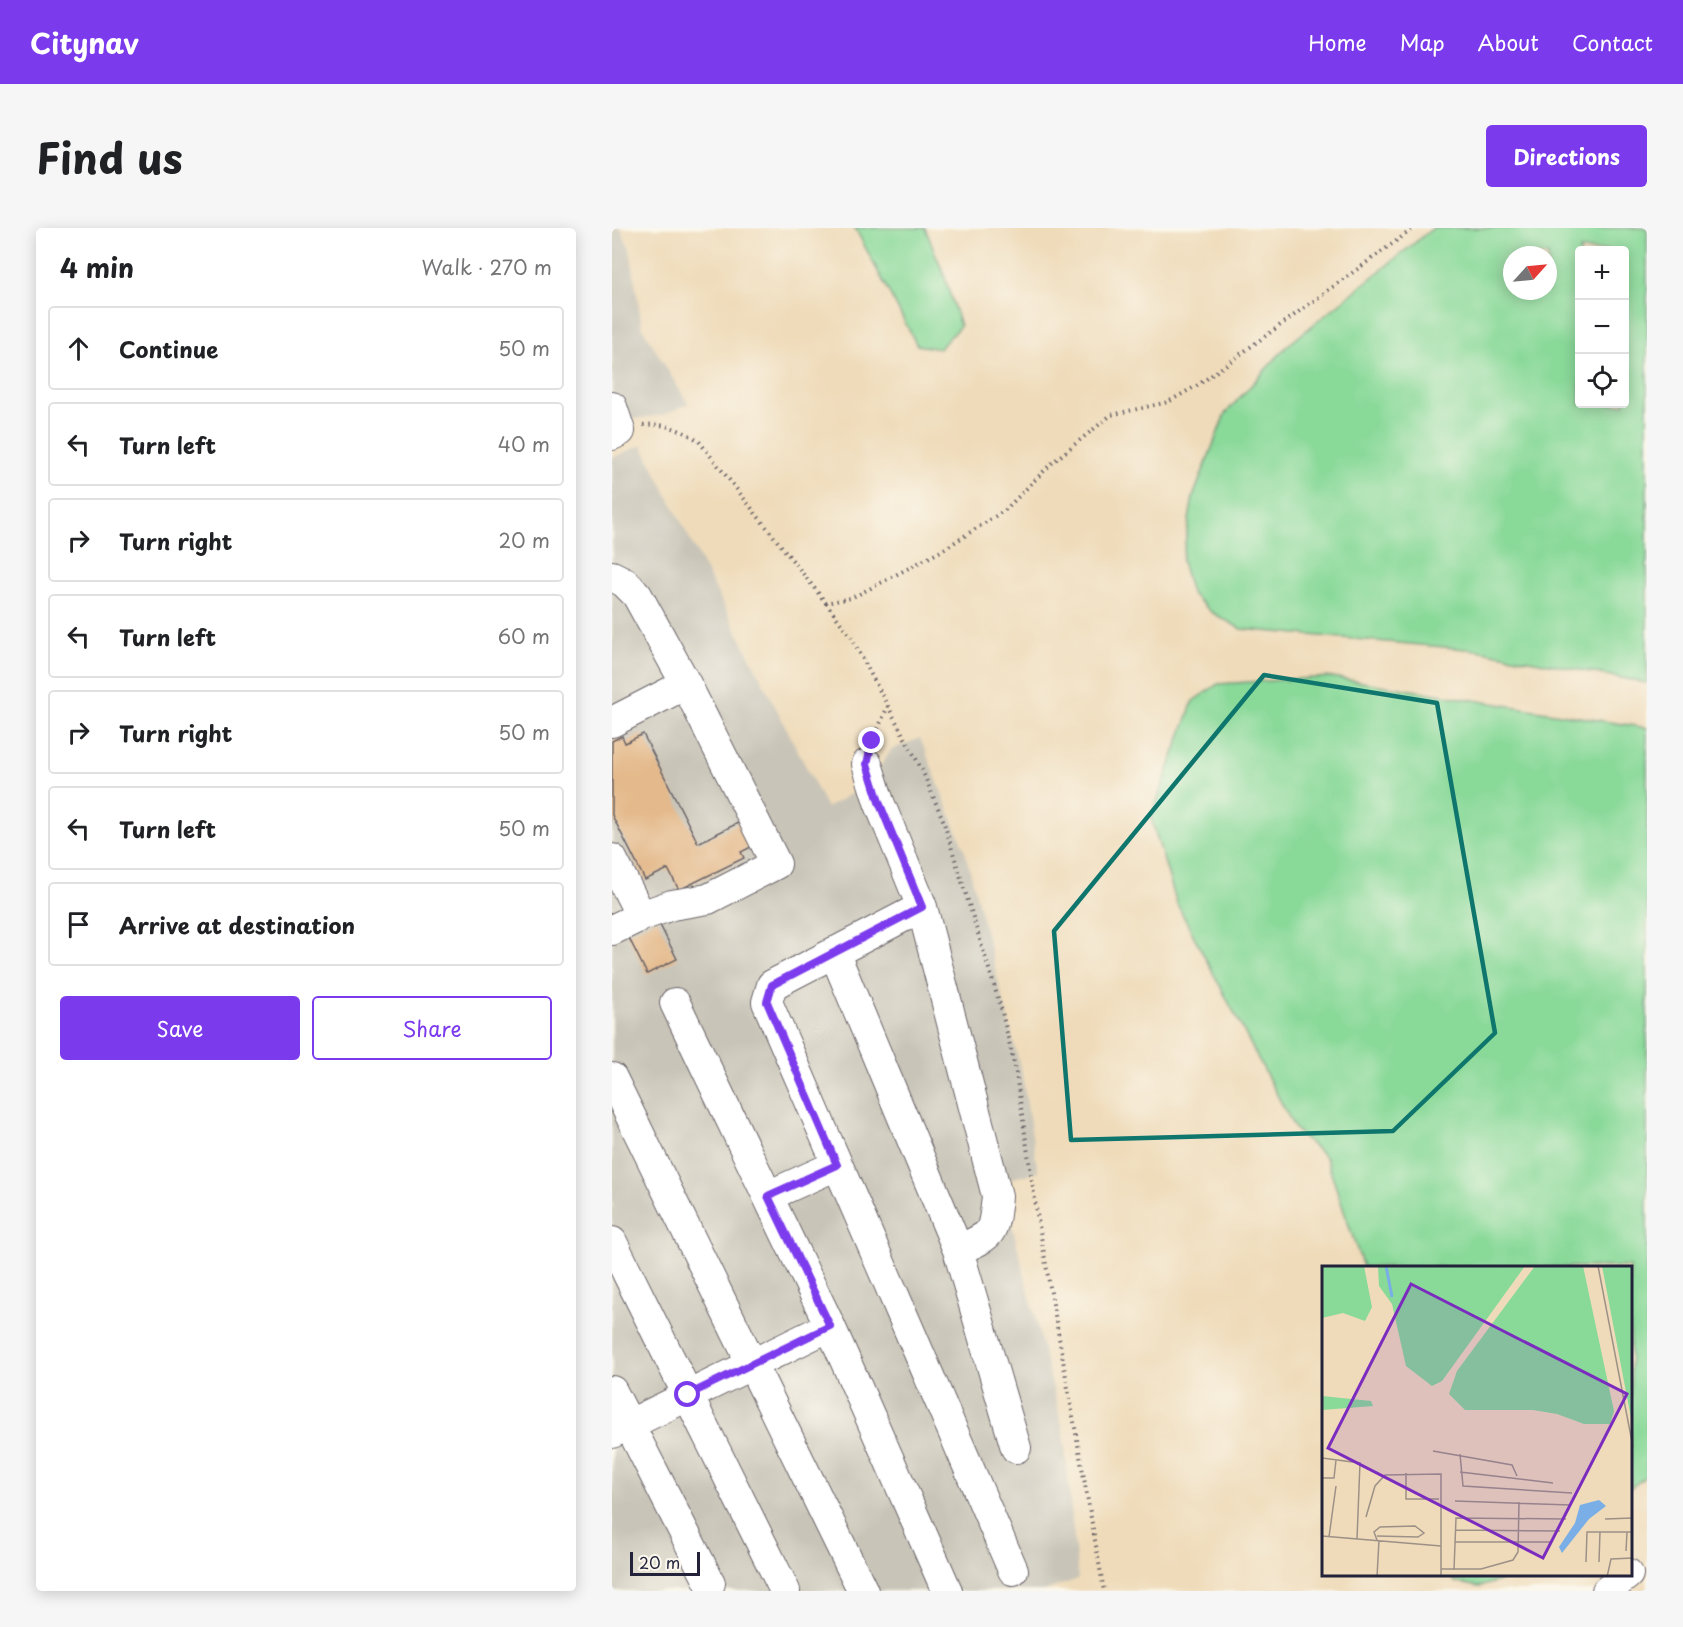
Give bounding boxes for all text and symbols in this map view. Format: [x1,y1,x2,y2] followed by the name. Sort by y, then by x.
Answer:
[30,21,139,64] text: Citynav
[1308,26,1367,58] text: Home
[1400,26,1445,58] text: Map
[1478,26,1539,58] text: About
[1572,26,1653,58] text: Contact
[36,125,183,188] text: Find us
[1486,125,1647,187] button: Directions
[1503,246,1557,300] north arrow
[1575,246,1629,408] map controls
[1575,246,1629,300] button: +
[60,248,134,287] text: 4 min
[421,252,552,282] text: Walk · 270 m
[1575,300,1629,354] button: −
[62,332,95,365] icon: ahead
[119,332,218,365] text: Continue
[498,333,550,363] text: 50 m
[1575,354,1629,408] button: locate
[62,428,95,461] icon: left
[119,428,216,461] text: Turn left
[498,429,550,459] text: 40 m
[62,524,95,557] icon: right
[119,524,232,557] text: Turn right
[498,525,550,555] text: 20 m
[62,620,95,653] icon: left
[119,620,216,653] text: Turn left
[498,621,550,651] text: 60 m
[62,716,95,749] icon: right
[119,716,232,749] text: Turn right
[498,717,550,747] text: 50 m
[858,727,884,753] route end
[62,812,95,845] icon: left
[119,812,216,845] text: Turn left
[498,813,550,843] text: 50 m
[62,908,95,941] icon: arrive
[119,908,355,941] text: Arrive at destination
[60,996,300,1060] button: Save
[312,996,552,1060] button: Share
[1322,1266,1632,1576] inset map
[674,1381,700,1407] route start
[630,1549,700,1576] scale bar
[639,1550,680,1574] text: 20 m

